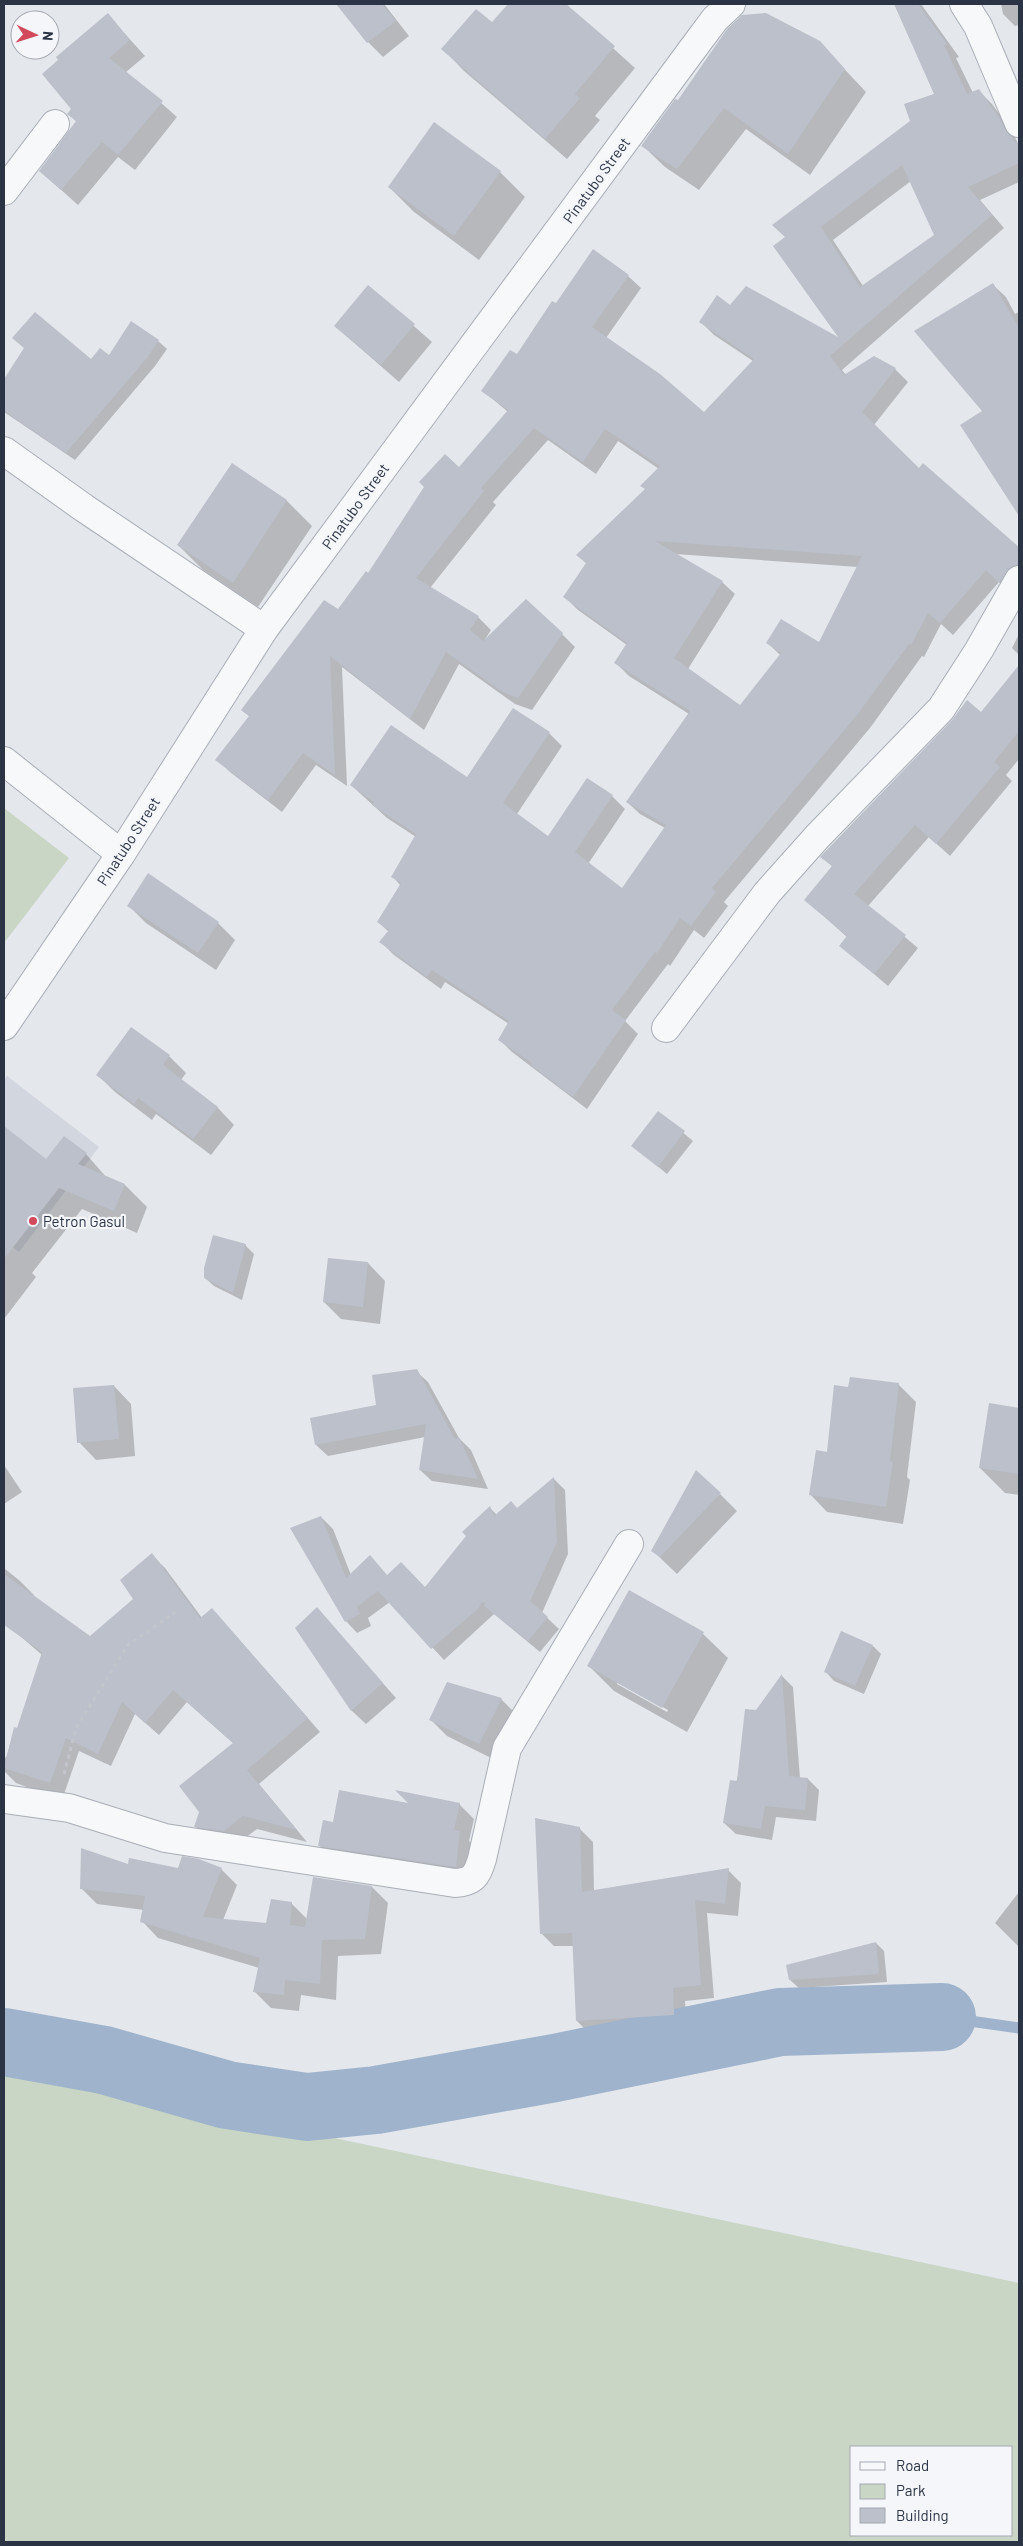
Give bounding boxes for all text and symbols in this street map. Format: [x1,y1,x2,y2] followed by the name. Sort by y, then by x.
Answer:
[10,10,60,60] north arrow
[40,31,57,41] text: N
[559,133,633,227] street label: Pinatubo Street
[318,459,392,553] street label: Pinatubo Street
[93,793,163,889] street label: Pinatubo Street
[43,1212,125,1230] place label: Petron Gasul
[27,1215,39,1227] marker: Petron Gasul
[850,2446,1013,2536] legend
[896,2456,929,2474] text: Road
[896,2481,926,2499] text: Park
[896,2506,949,2524] text: Building

